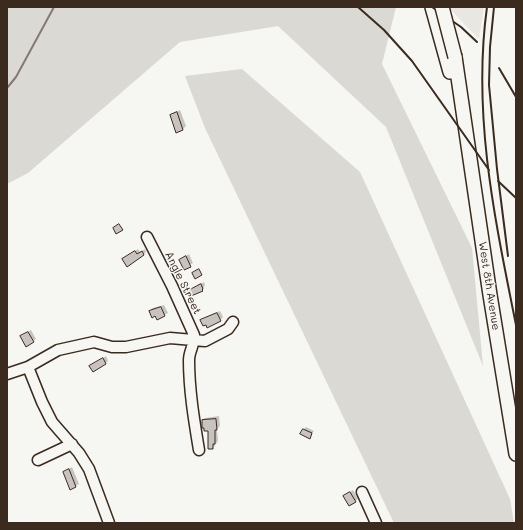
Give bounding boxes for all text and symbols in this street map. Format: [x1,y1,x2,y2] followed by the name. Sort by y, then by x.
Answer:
[475,241,503,331] street label: West 8th Avenue
[162,249,204,317] street label: Angle Street

